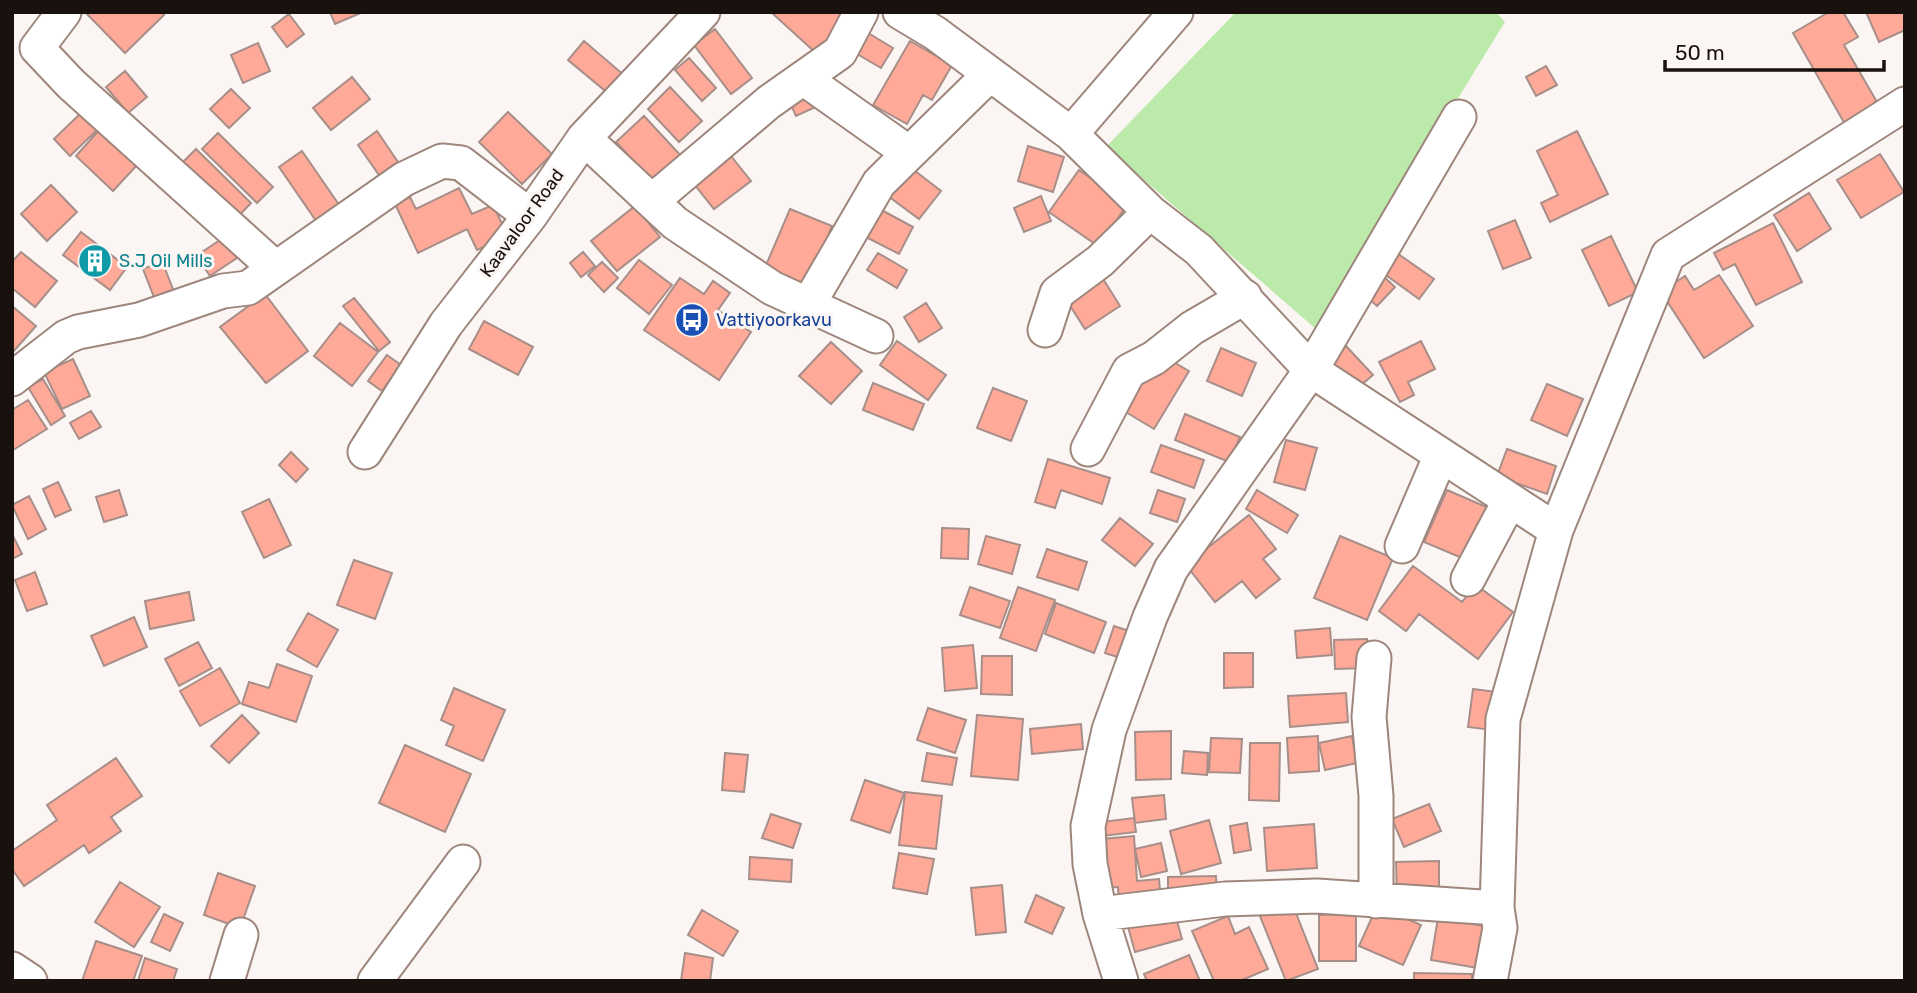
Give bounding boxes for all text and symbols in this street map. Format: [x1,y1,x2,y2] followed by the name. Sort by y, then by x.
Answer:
[1665,28,1884,72] scale bar
[1675,40,1725,65] text: 50 m
[475,165,569,281] street label: Kaavaloor Road
[76,242,114,280] building icon: S.J Oil Mills
[119,250,212,272] place label: S.J Oil Mills
[673,301,711,339] bus stop icon: Vattiyoorkavu
[716,309,832,331] place label: Vattiyoorkavu

